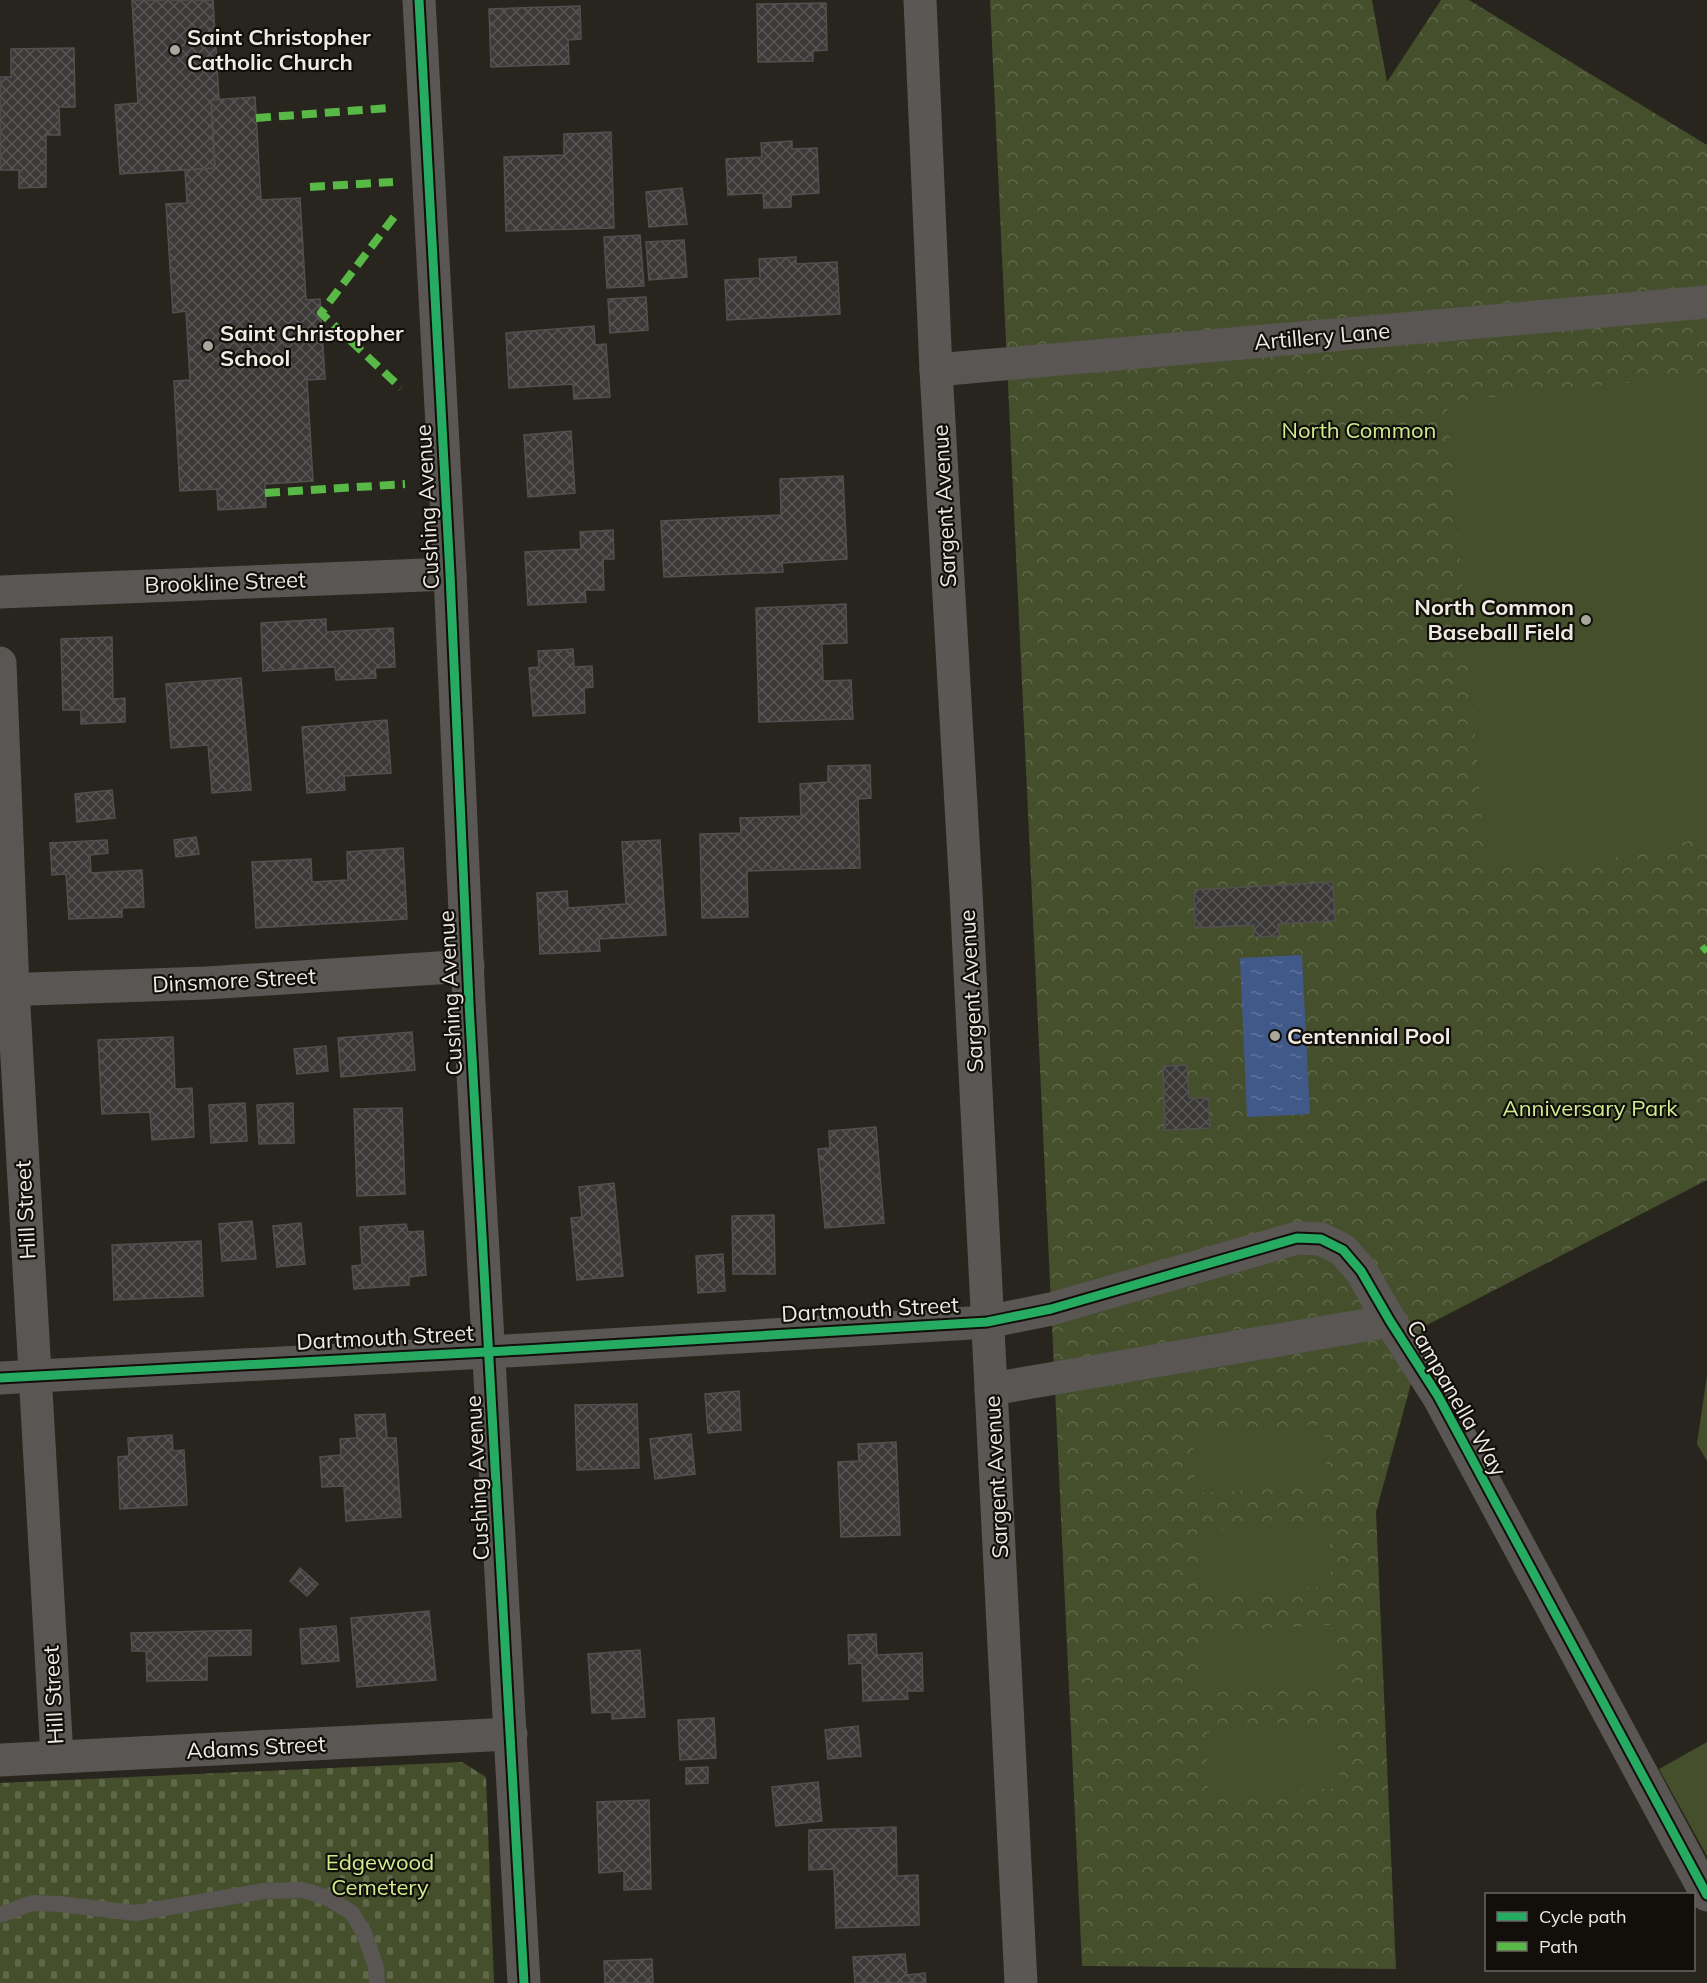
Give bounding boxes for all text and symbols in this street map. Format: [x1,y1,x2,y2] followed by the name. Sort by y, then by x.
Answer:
[187,23,371,76] place label: Saint Christopher Catholic Church
[168,43,182,57] marker: Saint Christopher Catholic Church
[1253,316,1391,356] street label: Artillery Lane
[220,319,404,372] place label: Saint Christopher School
[201,339,215,353] marker: Saint Christopher School
[1282,416,1436,444] park label: North Common
[409,424,445,590] street label: Cushing Avenue
[926,424,962,588] street label: Sargent Avenue
[144,565,306,599] street label: Brookline Street
[1414,593,1574,646] place label: North Common Baseball Field
[1579,613,1593,627] marker: North Common Baseball Field
[953,909,989,1073] street label: Sargent Avenue
[432,910,468,1076] street label: Cushing Avenue
[152,962,317,998] street label: Dinsmore Street
[1287,1022,1450,1050] place label: Centennial Pool
[1268,1029,1282,1043] marker: Centennial Pool
[1502,1094,1678,1122] park label: Anniversary Park
[8,1159,42,1260] street label: Hill Street
[781,1290,960,1328] street label: Dartmouth Street
[1401,1315,1513,1481] street label: Campanella Way
[296,1318,475,1356] street label: Dartmouth Street
[459,1395,495,1561] street label: Cushing Avenue
[978,1395,1014,1559] street label: Sargent Avenue
[36,1644,70,1745] street label: Hill Street
[186,1729,327,1765] street label: Adams Street
[326,1848,434,1901] park label: Edgewood Cemetery
[1485,1893,1695,1971] legend
[1539,1905,1626,1928] text: Cycle path
[1539,1935,1578,1958] text: Path

